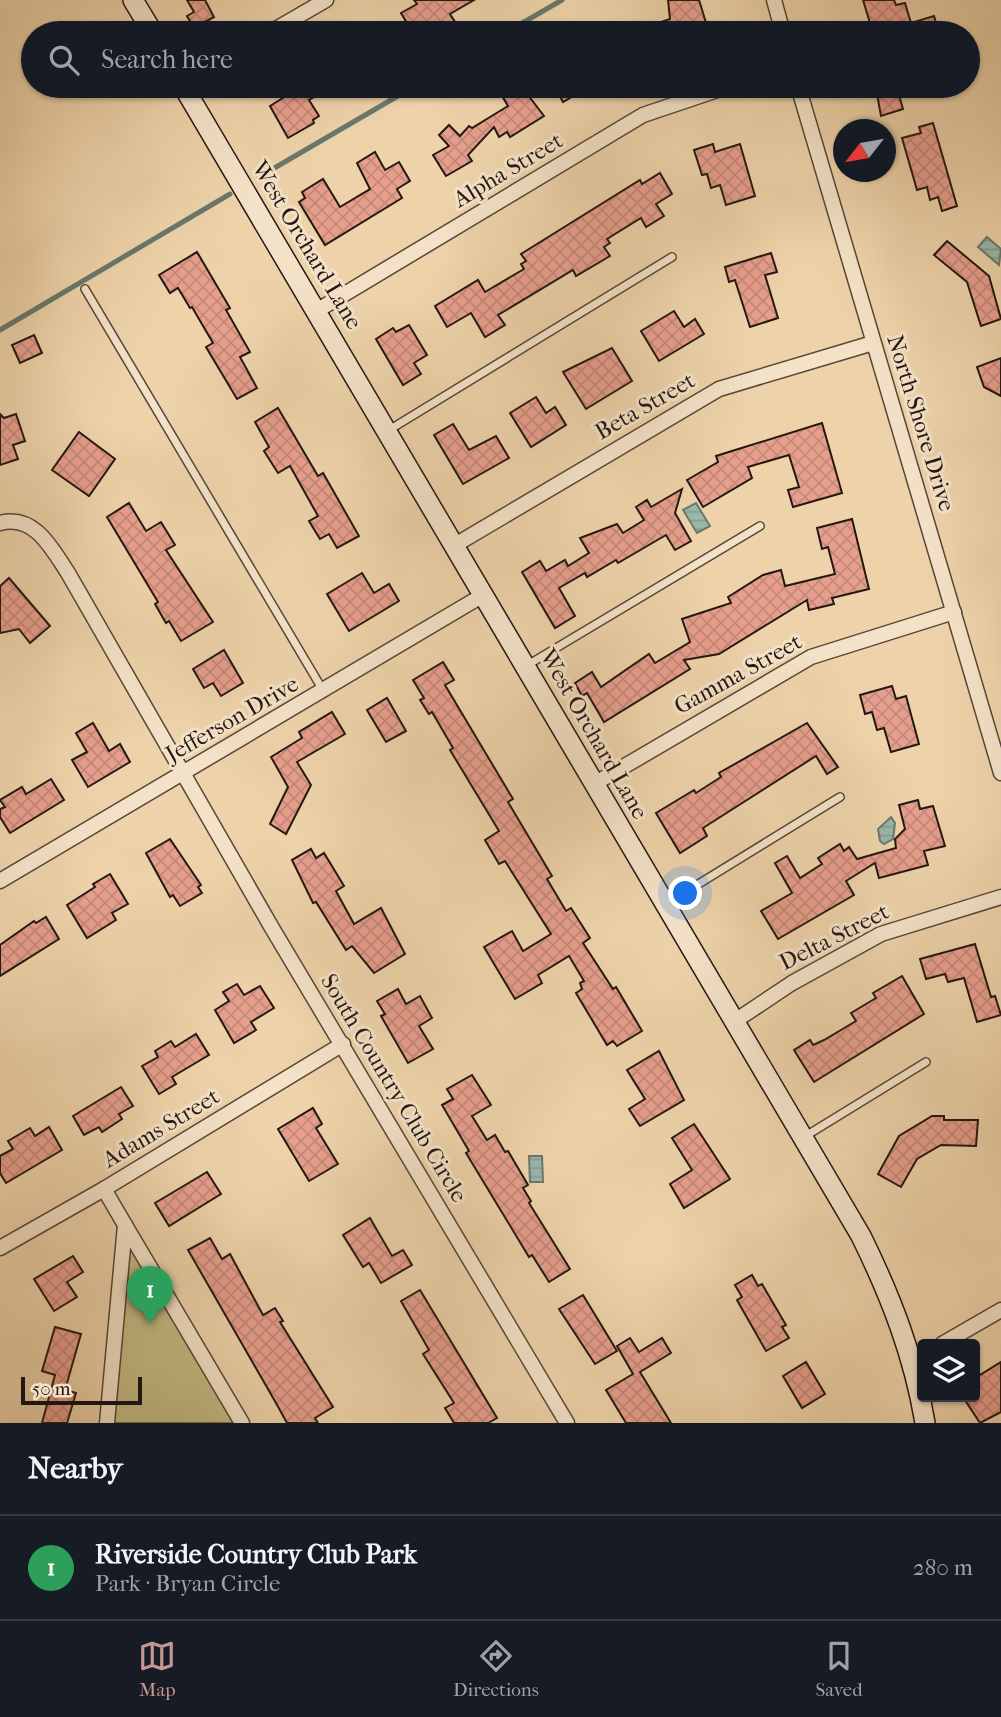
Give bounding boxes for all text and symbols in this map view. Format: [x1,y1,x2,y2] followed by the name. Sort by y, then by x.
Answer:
[21,21,980,98] search box
[45,41,83,79] icon: search
[101,44,233,75] text: Search here
[833,119,896,182] north arrow
[448,127,568,214] street label: Alpha Street
[246,155,368,334] street label: West Orchard Lane
[881,332,961,514] street label: North Shore Drive
[590,367,700,445] street label: Beta Street
[670,628,806,720] street label: Gamma Street
[534,643,654,824] street label: West Orchard Lane
[159,670,303,769] street label: Jefferson Drive
[668,876,702,910] your location
[775,898,893,976] street label: Delta Street
[315,969,473,1207] street label: South Country Club Circle
[97,1083,224,1174] street label: Adams Street
[127,1266,173,1324] pin: 1
[917,1339,980,1402] map controls
[917,1339,980,1402] button: layers
[21,1374,142,1406] scale bar
[32,1378,71,1400] text: 50 m
[28,1451,123,1486] text: Nearby
[95,1539,417,1570] text: Riverside Country Club Park
[47,1554,55,1581] text: 1
[913,1554,973,1581] text: 280 m
[95,1570,280,1597] text: Park · Bryan Circle
[138,1637,176,1701] tab: Map
[453,1637,539,1701] tab: Directions
[815,1637,863,1701] tab: Saved

